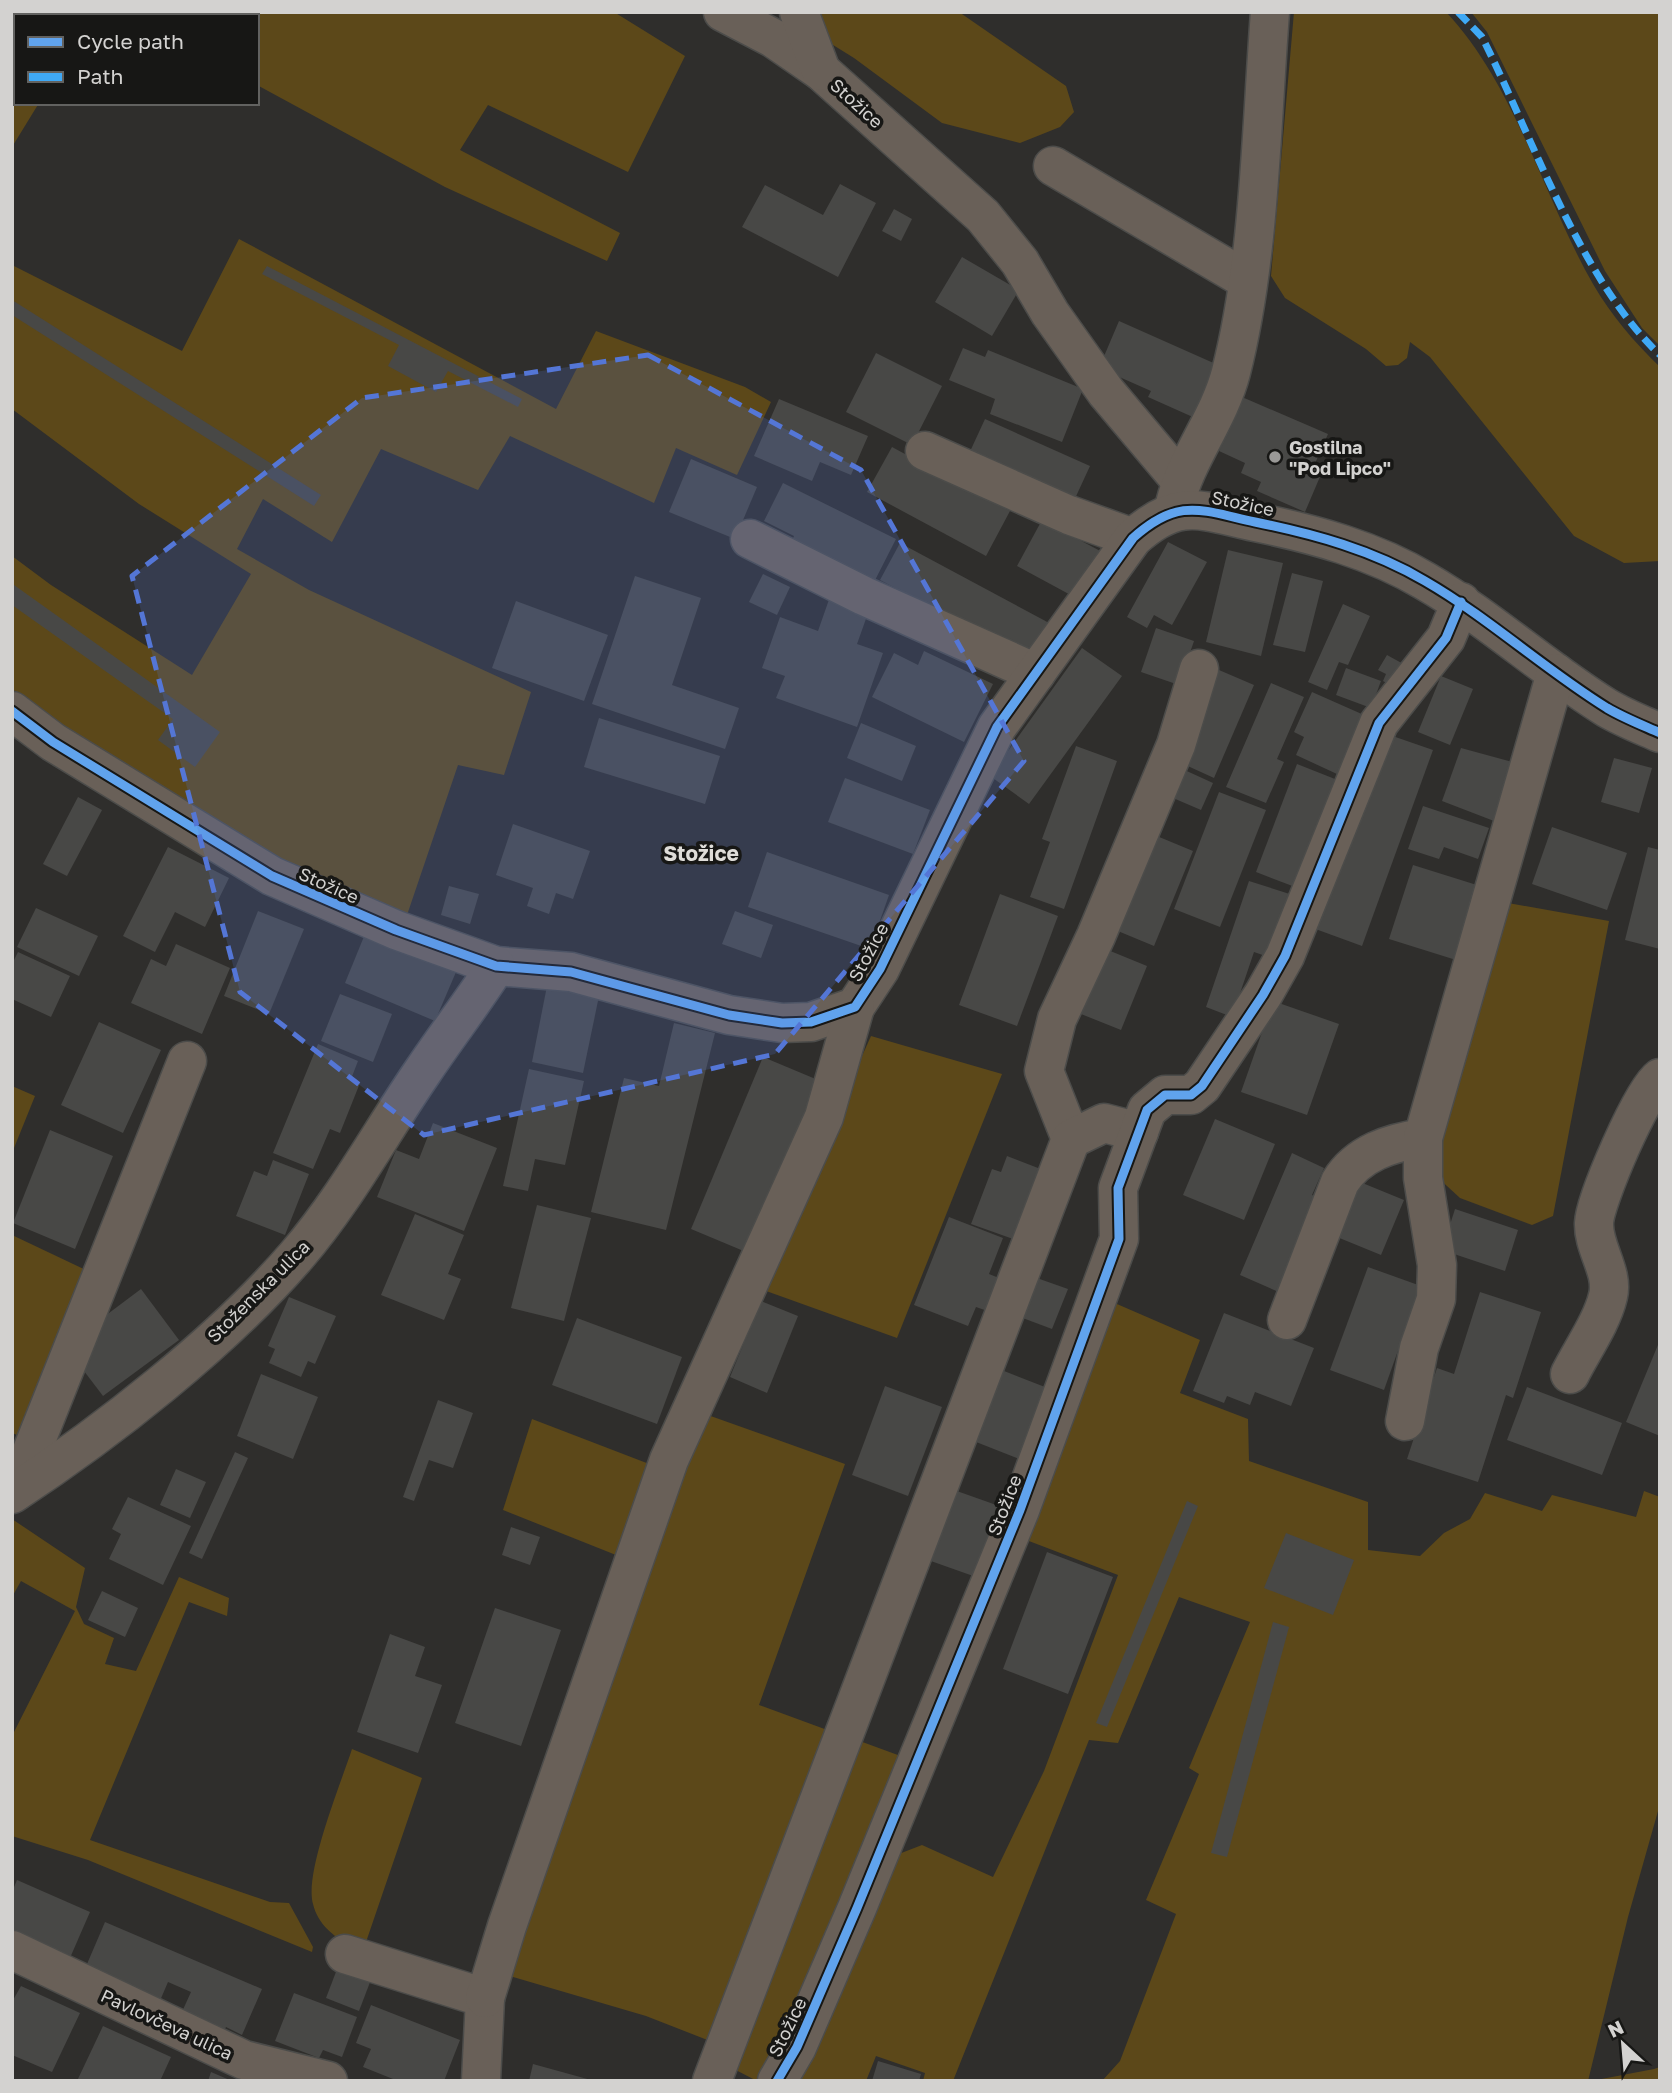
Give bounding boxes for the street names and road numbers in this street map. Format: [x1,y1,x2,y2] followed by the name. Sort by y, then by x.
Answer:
[826,74,888,132] street label: Stožice
[1210,486,1276,520] street label: Stožice
[296,862,362,908] street label: Stožice
[843,919,893,985] street label: Stožice
[202,1235,314,1347] street label: Stoženska ulica
[982,1471,1026,1539] street label: Stožice
[98,1984,236,2064] street label: Pavlovčeva ulica
[763,1994,811,2060] street label: Stožice

